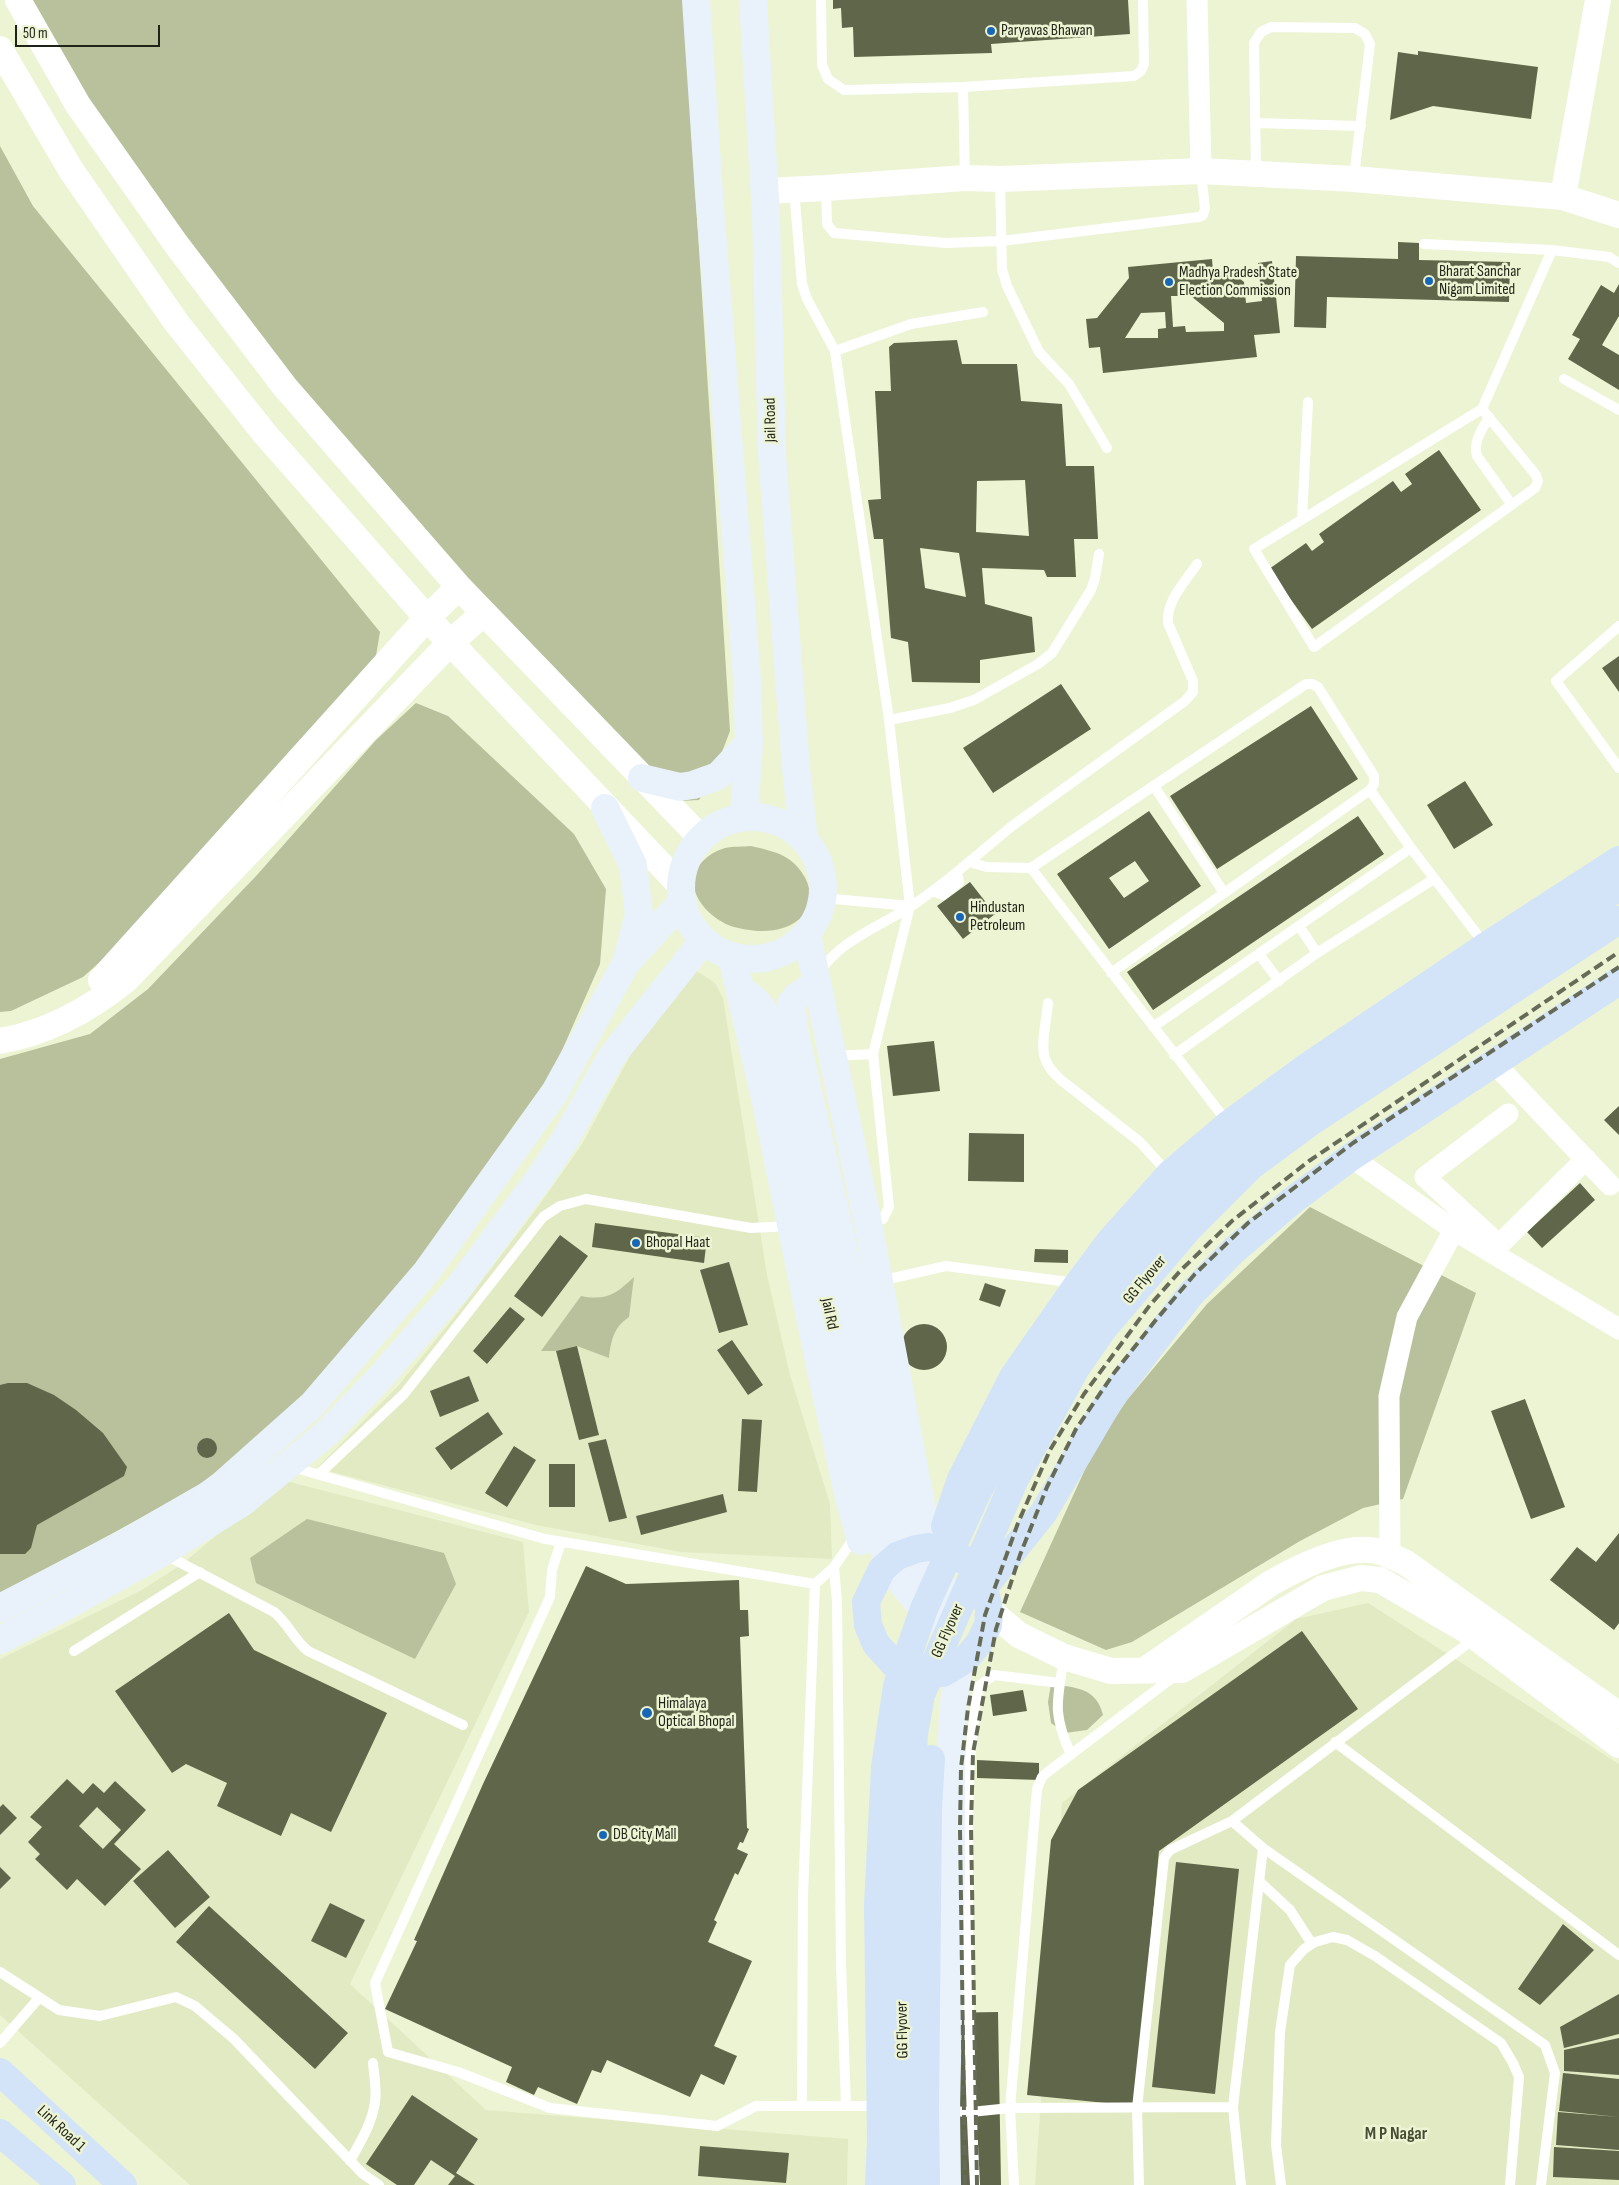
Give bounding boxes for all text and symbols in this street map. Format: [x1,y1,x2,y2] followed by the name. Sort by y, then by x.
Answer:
[18,15,162,47] scale bar
[1001,21,1093,41] place label: Paryavas Bhawan
[23,24,48,43] text: 50 m
[985,25,997,37] marker: Paryavas Bhawan
[1439,262,1521,300] place label: Bharat Sanchar Nigam Limited
[1179,263,1297,301] place label: Madhya Pradesh State Election Commission
[1423,275,1435,287] marker: Bharat Sanchar Nigam Limited
[1163,276,1175,288] marker: Madhya Pradesh State Election Commission
[761,398,781,442] street label: Jail Road
[970,898,1025,936] place label: Hindustan Petroleum
[954,911,966,923] marker: Hindustan Petroleum
[646,1233,710,1253] place label: Bhopal Haat
[630,1237,642,1249] marker: Bhopal Haat
[1119,1252,1171,1308] street label: GG Flyover
[816,1296,842,1332] street label: Jail Rd
[928,1601,968,1661] street label: GG Flyover
[658,1694,735,1732] place label: Himalaya Optical Bhopal
[640,1706,654,1720] marker: Himalaya Optical Bhopal
[613,1825,677,1845] place label: DB City Mall
[597,1829,609,1841] marker: DB City Mall
[893,2001,913,2059] street label: GG Flyover
[33,2102,89,2156] street label: Link Road 1
[1365,2123,1427,2145] district label: M P Nagar

